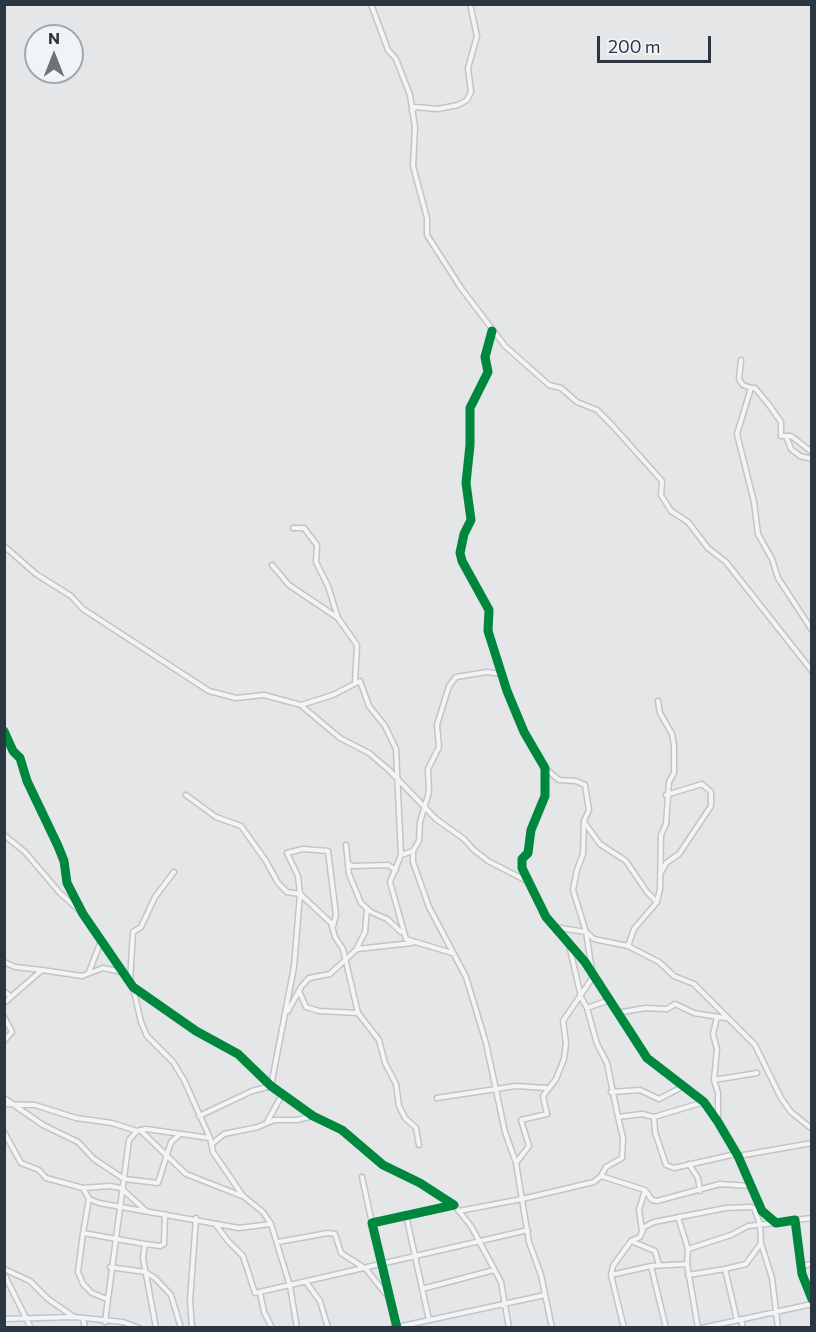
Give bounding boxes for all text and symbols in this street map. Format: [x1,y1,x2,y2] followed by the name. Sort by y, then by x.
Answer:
[24,24,84,84] north arrow
[600,24,714,62] scale bar
[48,28,60,47] text: N
[608,35,661,57] text: 200 m

